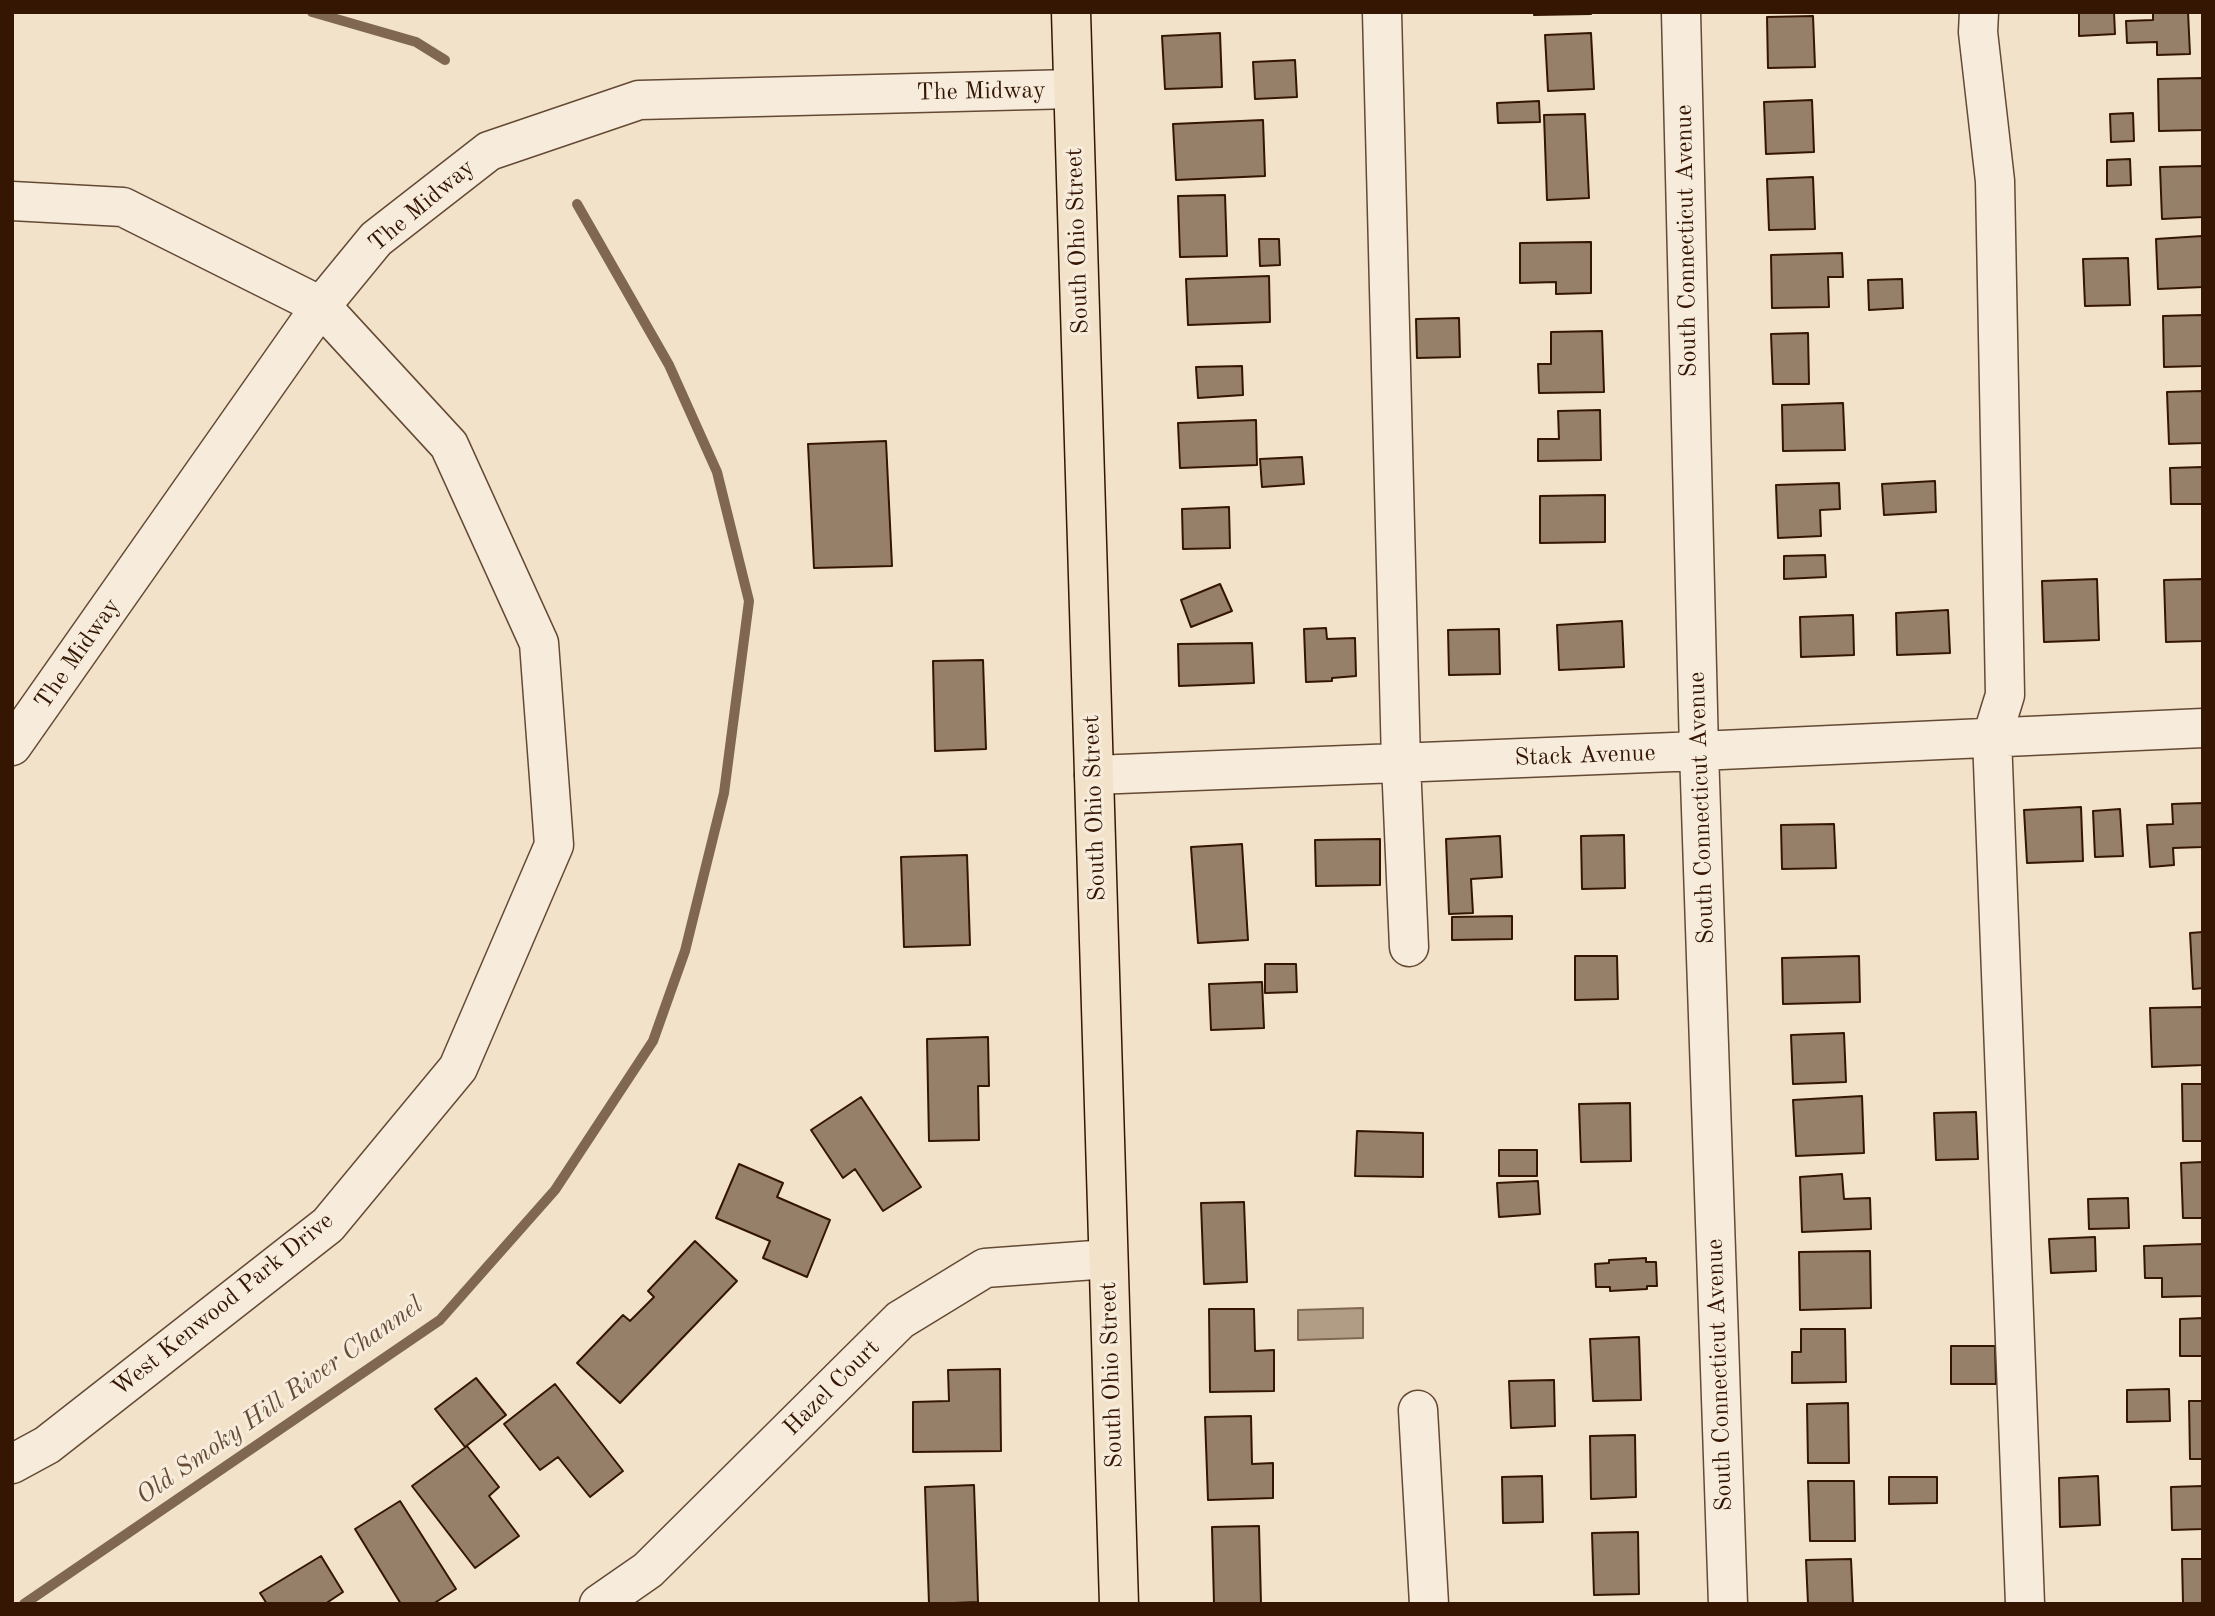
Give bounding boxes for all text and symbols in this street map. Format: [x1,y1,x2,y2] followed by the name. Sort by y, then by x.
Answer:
[916,76,1046,108] street label: The Midway
[1670,104,1704,378] street label: South Connecticut Avenue
[1060,147,1096,335] street label: South Ohio Street
[363,153,481,259] street label: The Midway
[29,593,127,715] street label: The Midway
[1683,671,1721,945] street label: South Connecticut Avenue
[1077,714,1113,902] street label: South Ohio Street
[1514,739,1656,773] street label: Stack Avenue
[107,1207,339,1403] street label: West Kenwood Park Drive
[1701,1238,1739,1512] street label: South Connecticut Avenue
[1094,1281,1130,1469] street label: South Ohio Street
[131,1290,429,1512] water label: Old Smoky Hill River Channel
[778,1334,886,1442] street label: Hazel Court

